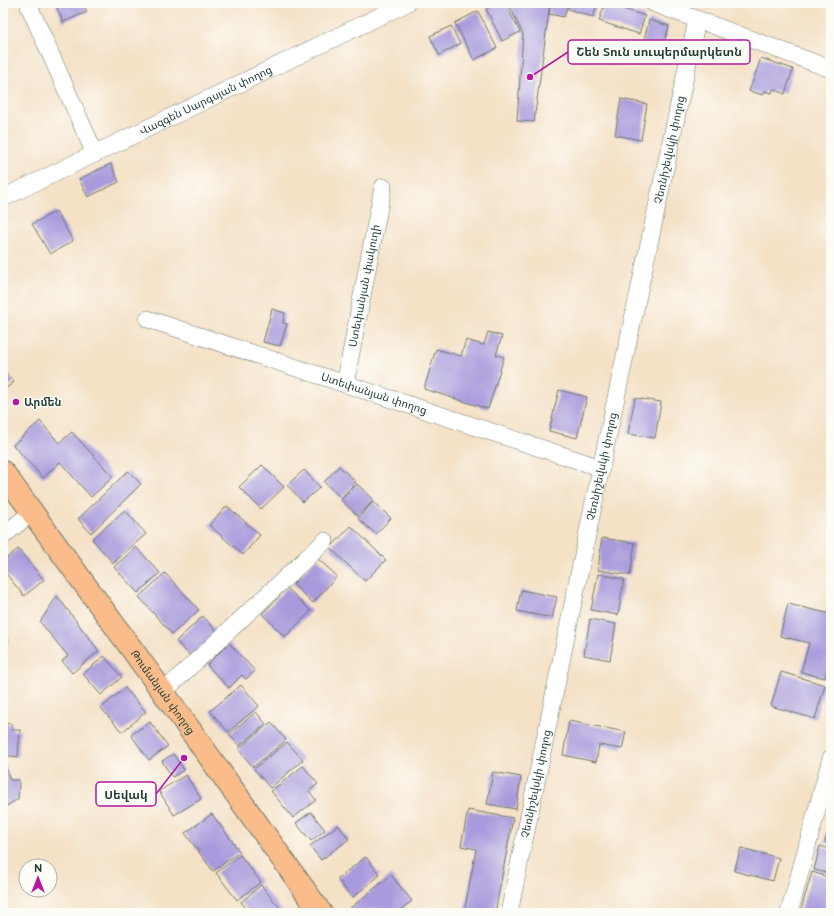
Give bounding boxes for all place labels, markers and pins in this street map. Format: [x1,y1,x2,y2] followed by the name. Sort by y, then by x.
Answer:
[568,40,750,64] callout: Շեն Տուն սուպերմարկետն
[24,396,61,409] place label: Արմեն
[11,397,21,407] marker: Արմեն
[96,782,156,806] callout: Սեվակ

